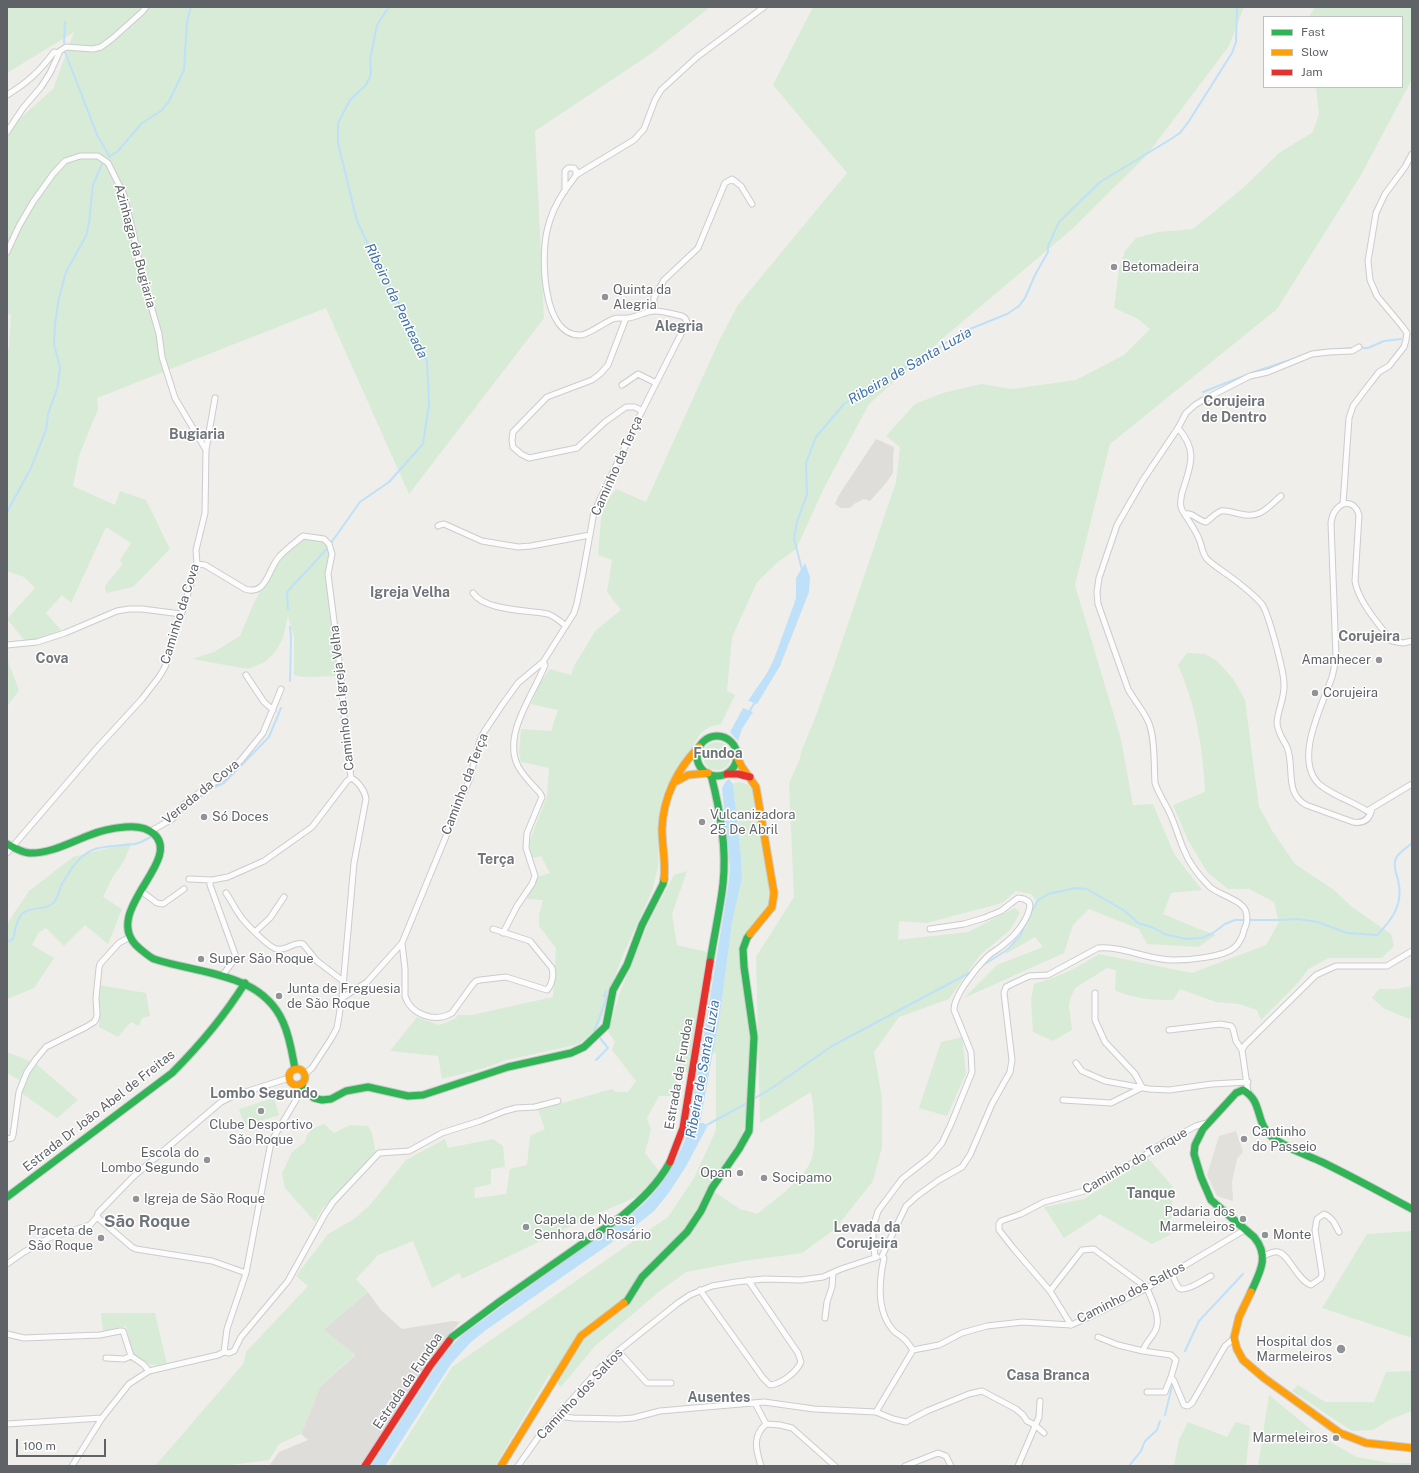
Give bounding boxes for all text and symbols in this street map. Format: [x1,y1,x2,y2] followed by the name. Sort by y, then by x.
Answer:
[1263,16,1403,88] legend
[1301,25,1325,39] text: Fast
[1301,45,1328,59] text: Slow
[1301,65,1323,79] text: Jam
[111,182,159,310] street label: Azinhaga da Bugiaria
[361,241,431,361] water label: Ribeiro da Penteada
[1122,259,1199,275] place label: Betomadeira
[1109,262,1119,272] marker: Betomadeira
[613,282,671,313] place label: Quinta da Alegria
[600,292,610,302] marker: Quinta da Alegria
[655,319,703,335] district label: Alegria
[845,324,975,408] water label: Ribeira de Santa Luzia
[1201,394,1267,426] district label: Corujeira de Dentro
[588,414,646,518] street label: Caminho da Terça
[169,427,225,443] district label: Bugiaria
[157,562,203,666] street label: Caminho da Cova
[370,585,450,601] district label: Igreja Velha
[327,625,357,771] street label: Caminho da Igreja Velha
[1338,629,1400,645] district label: Corujeira
[36,651,68,667] district label: Cova
[1302,652,1371,668] place label: Amanhecer
[1374,655,1384,665] marker: Amanhecer
[1323,685,1378,701] place label: Corujeira
[1310,688,1320,698] marker: Corujeira
[438,731,492,837] street label: Caminho da Terça
[693,746,743,762] district label: Fundoa
[160,756,242,828] street label: Vereda da Cova
[710,807,796,838] place label: Vulcanizadora 25 De Abril
[212,809,269,825] place label: Só Doces
[199,812,209,822] marker: Só Doces
[697,817,707,827] marker: Vulcanizadora 25 De Abril
[478,852,514,868] district label: Terça
[209,951,314,967] place label: Super São Roque
[196,954,206,964] marker: Super São Roque
[287,981,400,1012] place label: Junta de Freguesia de São Roque
[274,991,284,1001] marker: Junta de Freguesia de São Roque
[683,999,723,1139] water label: Ribeira de Santa Luzia
[662,1017,696,1131] street label: Estrada da Fundoa
[20,1047,178,1175] street label: Estrada Dr João Abel de Freitas
[210,1086,318,1102] district label: Lombo Segundo
[256,1106,266,1116] marker: Clube Desportivo São Roque
[209,1117,313,1148] place label: Clube Desportivo São Roque
[1252,1124,1317,1155] place label: Cantinho do Passeio
[1080,1125,1190,1197] street label: Caminho do Tanque
[1239,1134,1249,1144] marker: Cantinho do Passeio
[101,1145,199,1176] place label: Escola do Lombo Segundo
[202,1155,212,1165] marker: Escola do Lombo Segundo
[700,1165,732,1181] place label: Opan
[735,1168,745,1178] marker: Opan
[772,1170,832,1186] place label: Socipamo
[759,1173,769,1183] marker: Socipamo
[1127,1186,1175,1202] district label: Tanque
[144,1191,265,1207] place label: Igreja de São Roque
[131,1194,141,1204] marker: Igreja de São Roque
[1160,1204,1235,1235] place label: Padaria dos Marmeleiros
[104,1212,190,1232] district label: São Roque
[534,1212,651,1243] place label: Capela de Nossa Senhora do Rosário
[1238,1214,1248,1224] marker: Padaria dos Marmeleiros
[834,1220,900,1252] district label: Levada da Corujeira
[521,1222,531,1232] marker: Capela de Nossa Senhora do Rosário
[28,1223,93,1254] place label: Praceta de São Roque
[1273,1227,1311,1243] place label: Monte
[1260,1230,1270,1240] marker: Monte
[96,1233,106,1243] marker: Praceta de São Roque
[1074,1259,1188,1327] street label: Caminho dos Saltos
[370,1330,446,1432] street label: Estrada da Fundoa
[1256,1334,1332,1365] place label: Hospital dos Marmeleiros
[1335,1343,1347,1355] marker: Hospital dos Marmeleiros
[534,1345,626,1443] street label: Caminho dos Saltos
[1006,1368,1090,1384] district label: Casa Branca
[688,1390,750,1406] district label: Ausentes
[1253,1430,1328,1446] place label: Marmeleiros
[18,1431,108,1457] scale bar
[1331,1433,1341,1443] marker: Marmeleiros
[23,1439,56,1453] text: 100 m

